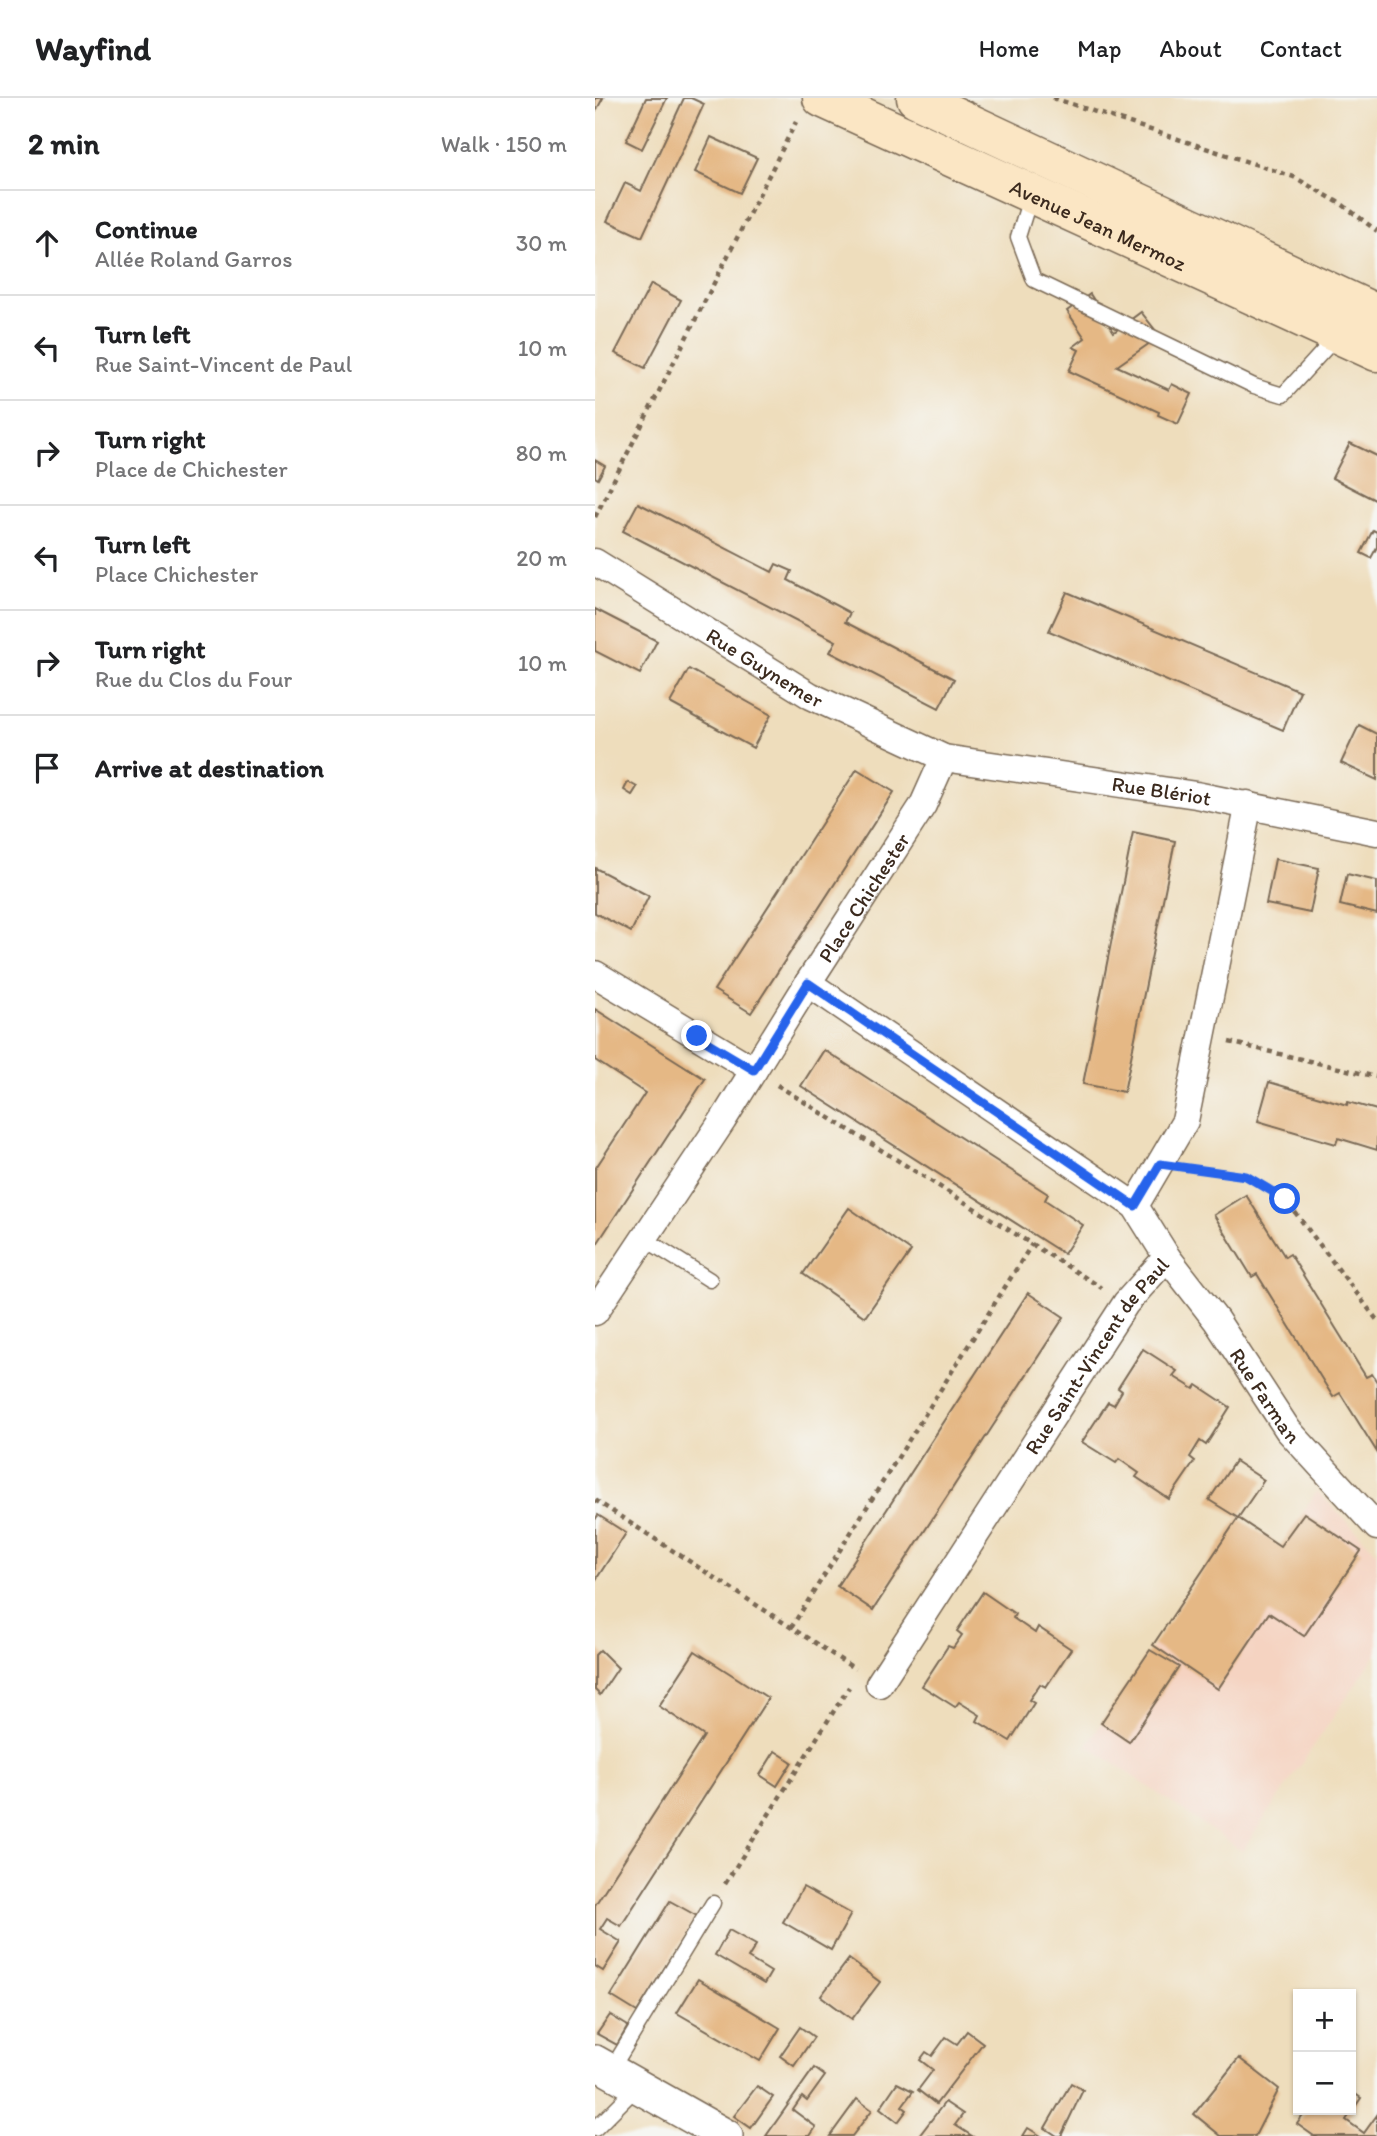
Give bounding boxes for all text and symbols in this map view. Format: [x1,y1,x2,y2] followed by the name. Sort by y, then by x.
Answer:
[35,29,151,68] text: Wayfind
[979,34,1039,63] text: Home
[1077,34,1121,63] text: Map
[1159,34,1222,63] text: About
[1260,34,1342,63] text: Contact
[28,125,99,162] text: 2 min
[441,130,567,158] text: Walk · 150 m
[1007,173,1191,276] street label: Avenue Jean Mermoz
[95,213,198,245] text: Continue
[28,224,66,262] icon: ahead
[516,229,567,257] text: 30 m
[95,245,292,273] text: Allée Roland Garros
[95,318,191,350] text: Turn left
[28,329,66,367] icon: left
[518,334,567,362] text: 10 m
[95,350,352,378] text: Rue Saint-Vincent de Paul
[95,423,206,455] text: Turn right
[28,434,66,472] icon: right
[516,439,567,467] text: 80 m
[95,455,288,483] text: Place de Chichester
[95,528,191,560] text: Turn left
[28,539,66,577] icon: left
[516,544,567,572] text: 20 m
[95,560,258,588] text: Place Chichester
[702,622,828,713] street label: Rue Guynemer
[95,633,206,665] text: Turn right
[28,644,66,682] icon: right
[518,649,567,677] text: 10 m
[95,665,292,693] text: Rue du Clos du Four
[28,749,66,787] icon: arrive
[95,752,324,784] text: Arrive at destination
[1110,770,1214,810] street label: Rue Blériot
[812,828,914,967] street label: Place Chichester
[681,1020,712,1051] route end
[1269,1183,1300,1214] route start
[1019,1252,1174,1459] street label: Rue Saint-Vincent de Paul
[1225,1343,1306,1448] street label: Rue Farman
[1293,1989,1356,2115] map controls
[1293,1989,1356,2052] button: +
[1293,2052,1356,2115] button: −

